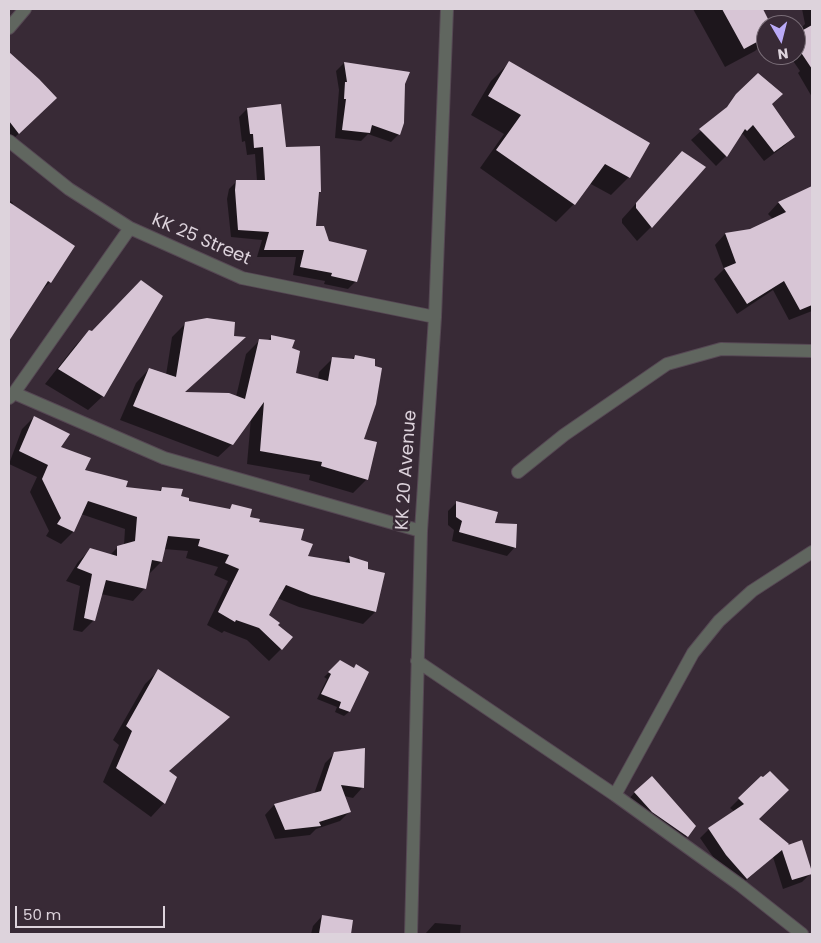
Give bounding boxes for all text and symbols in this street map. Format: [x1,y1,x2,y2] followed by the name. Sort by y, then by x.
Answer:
[756,15,806,65] north arrow
[776,43,790,64] text: N
[148,209,254,271] street label: KK 25 Street
[392,409,422,531] street label: KK 20 Avenue
[18,896,168,928] scale bar
[23,904,61,925] text: 50 m

